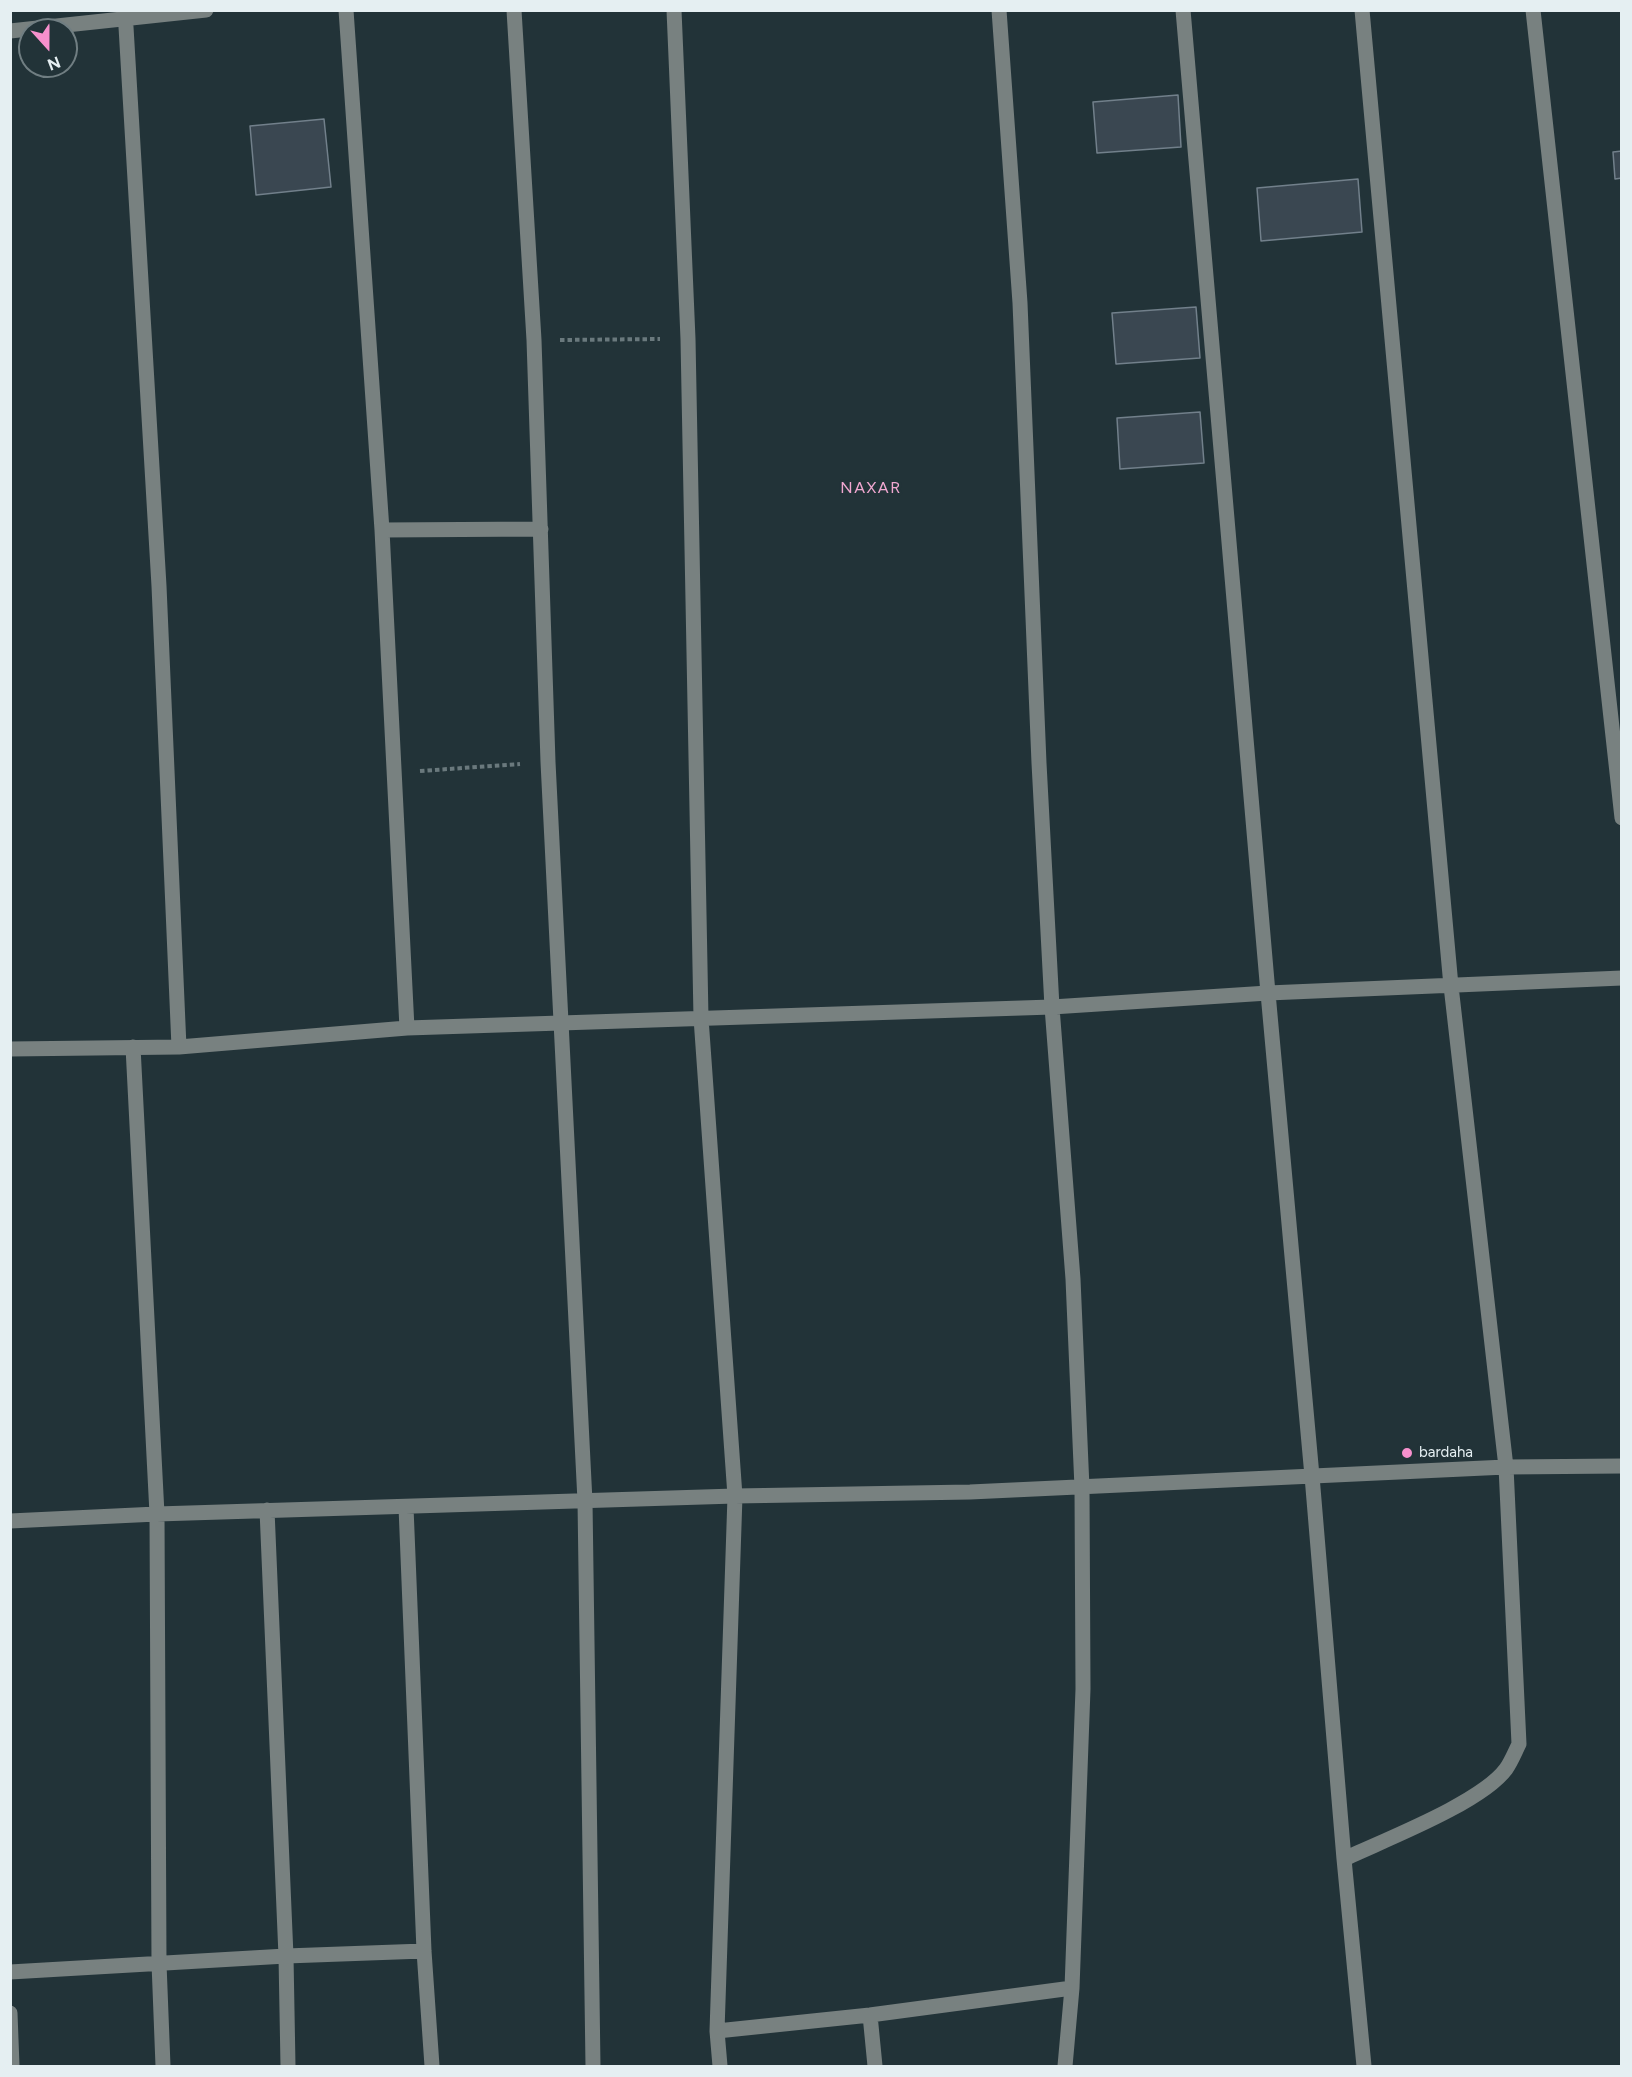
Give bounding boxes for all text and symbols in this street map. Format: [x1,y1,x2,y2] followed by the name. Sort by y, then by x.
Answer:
[18,18,78,78] north arrow
[45,52,63,74] text: N
[840,478,902,498] district label: NAXAR
[1419,1444,1473,1462] place label: bardaha
[1400,1446,1414,1460] marker: bardaha

